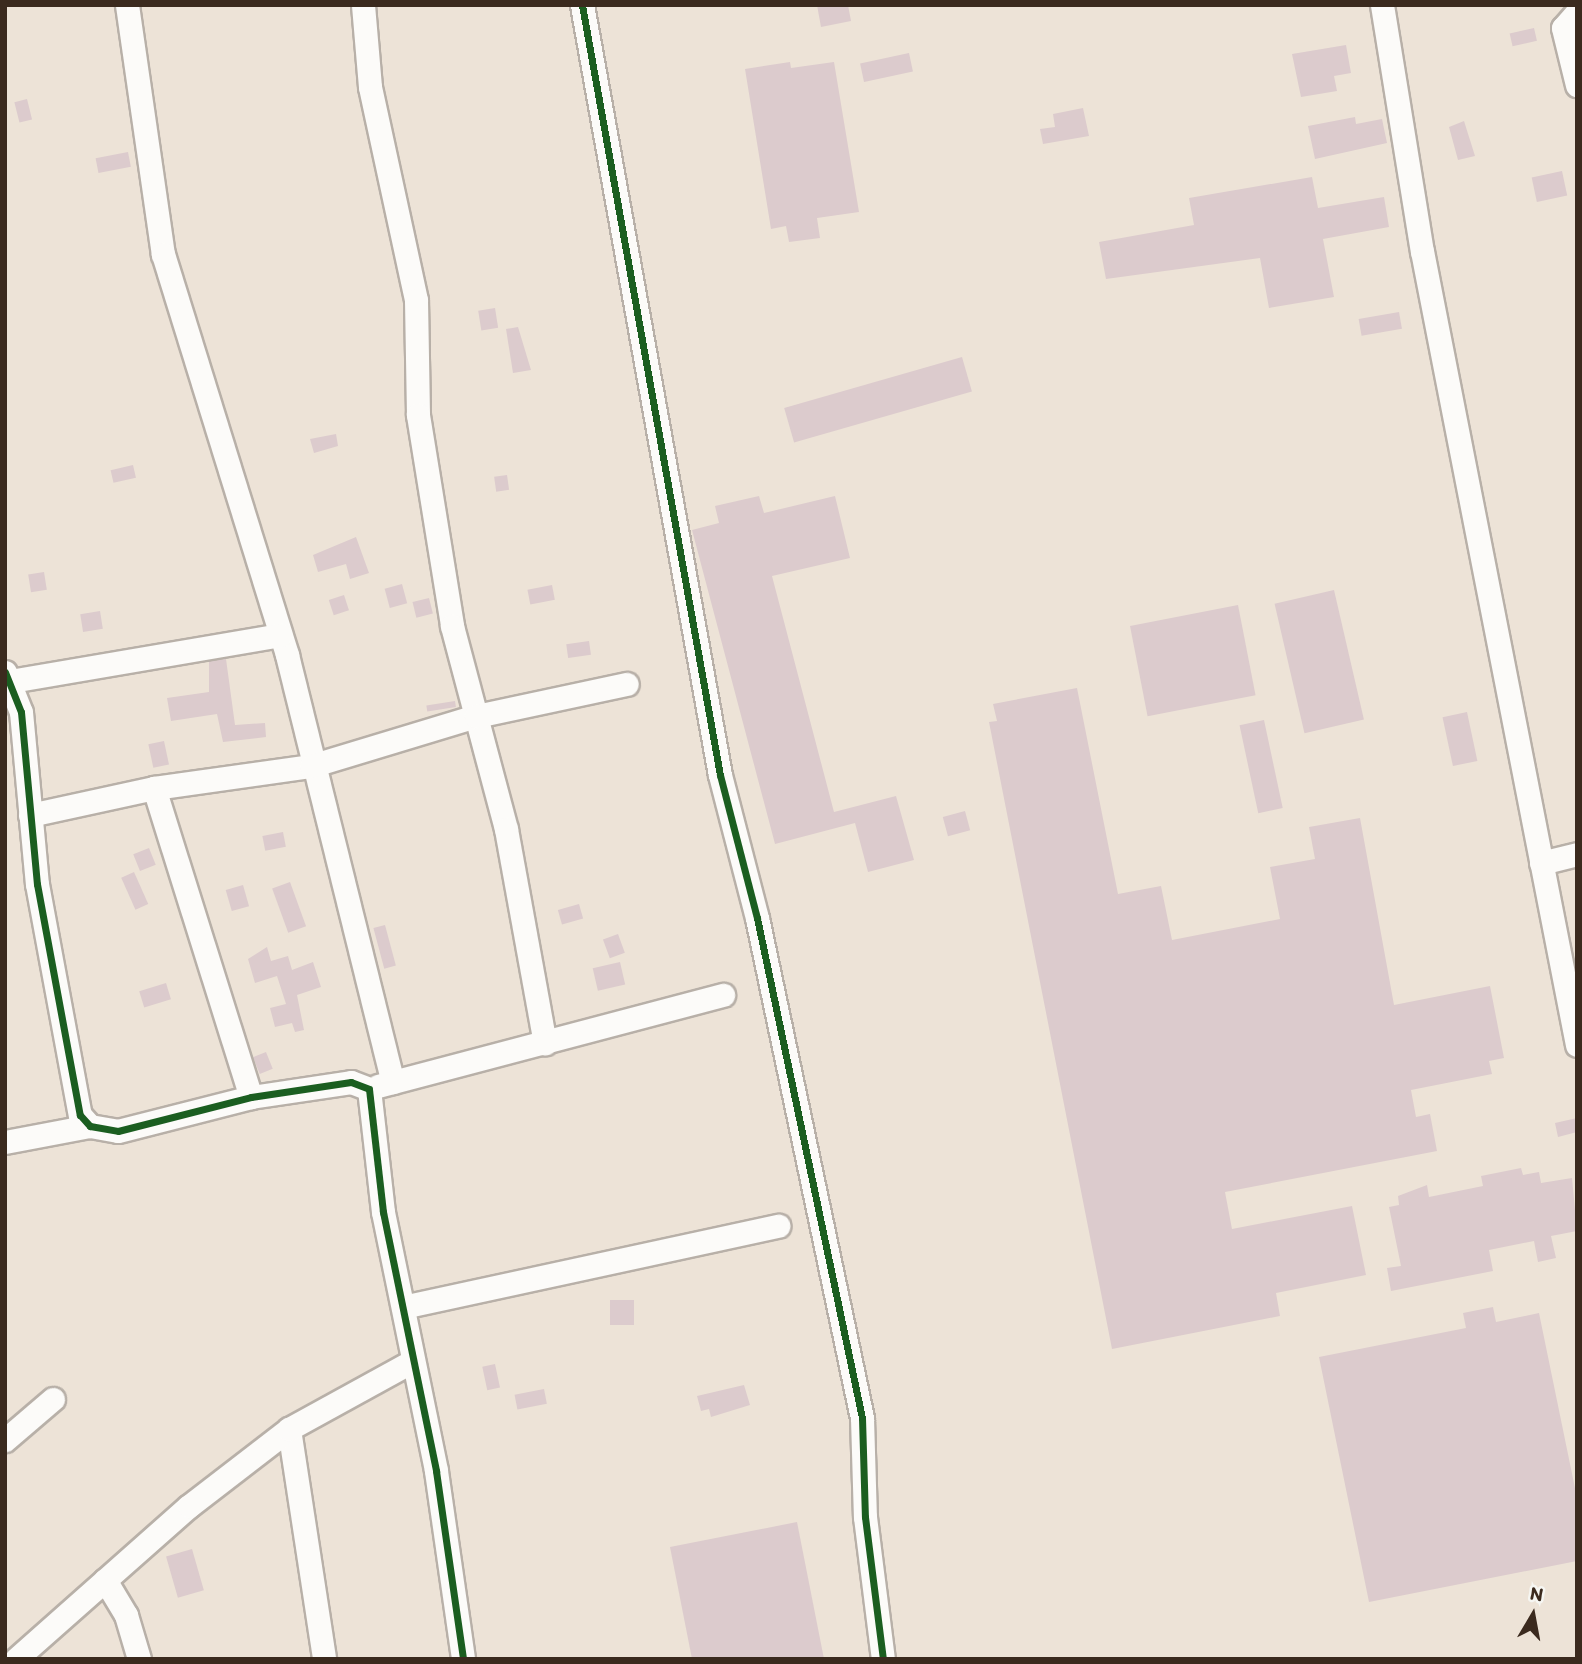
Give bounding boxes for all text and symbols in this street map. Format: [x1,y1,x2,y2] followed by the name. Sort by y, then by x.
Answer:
[1498,1580,1568,1650] north arrow
[1528,1581,1545,1606] text: N

